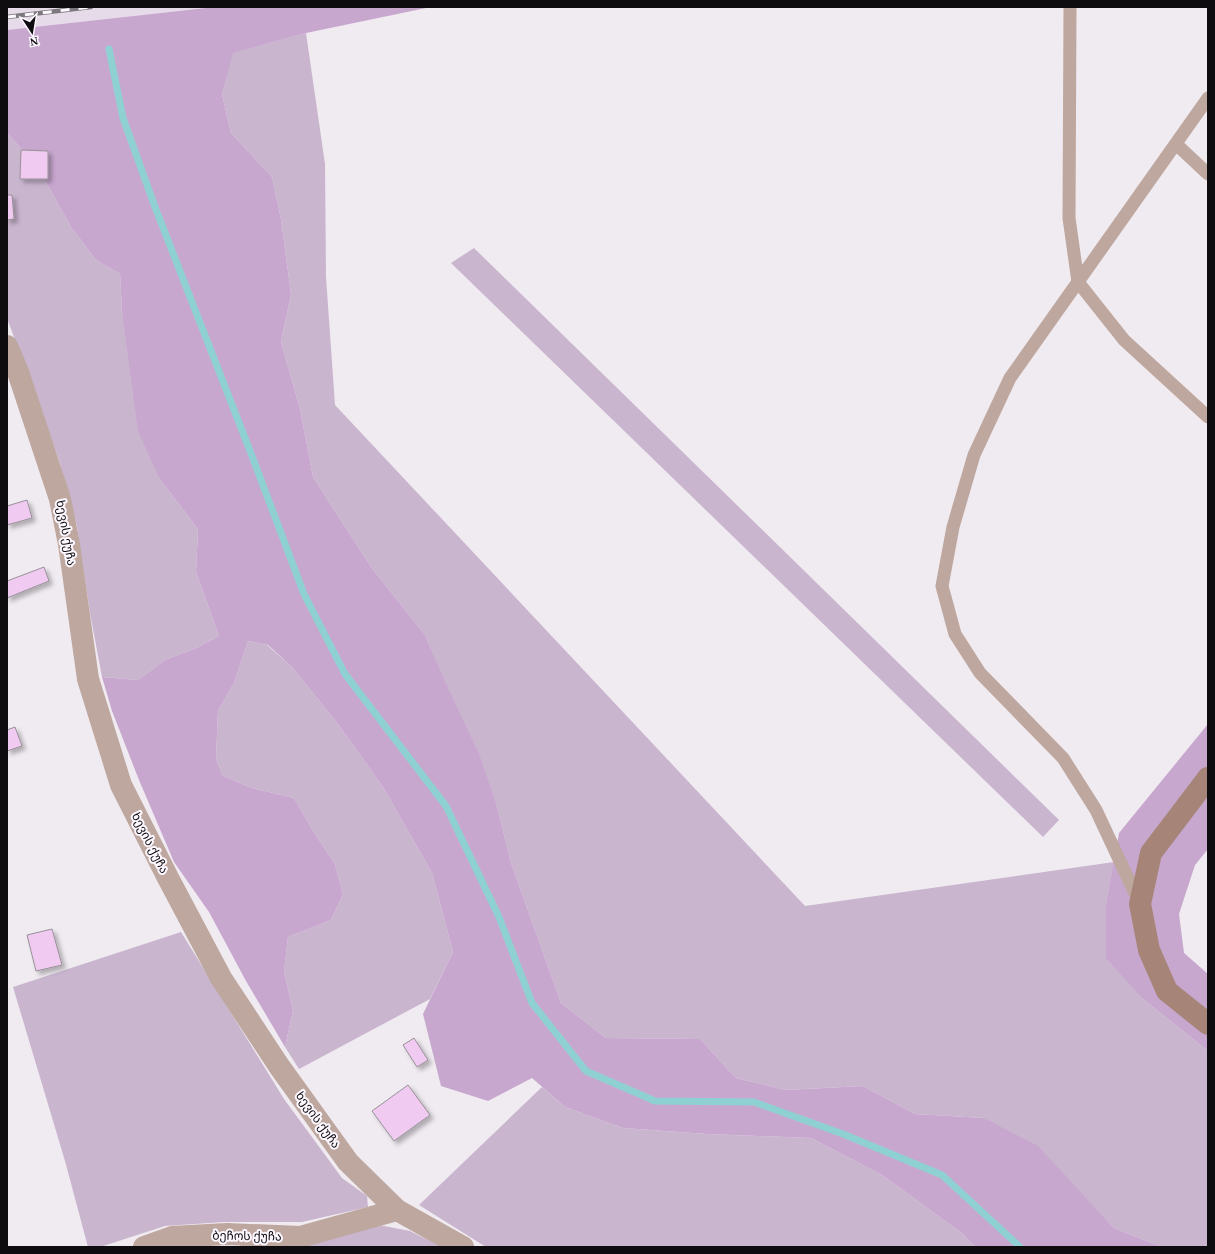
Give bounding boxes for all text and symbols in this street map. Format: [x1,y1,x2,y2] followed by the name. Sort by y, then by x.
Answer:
[12,12,52,52] north arrow
[29,35,39,48] text: N
[53,499,79,567] street label: ხევის ქუჩა
[129,810,171,876] street label: ხევის ქუჩა
[293,1089,343,1151] street label: ხევის ქუჩა
[212,1228,282,1244] street label: ბეჩოს ქუჩა

